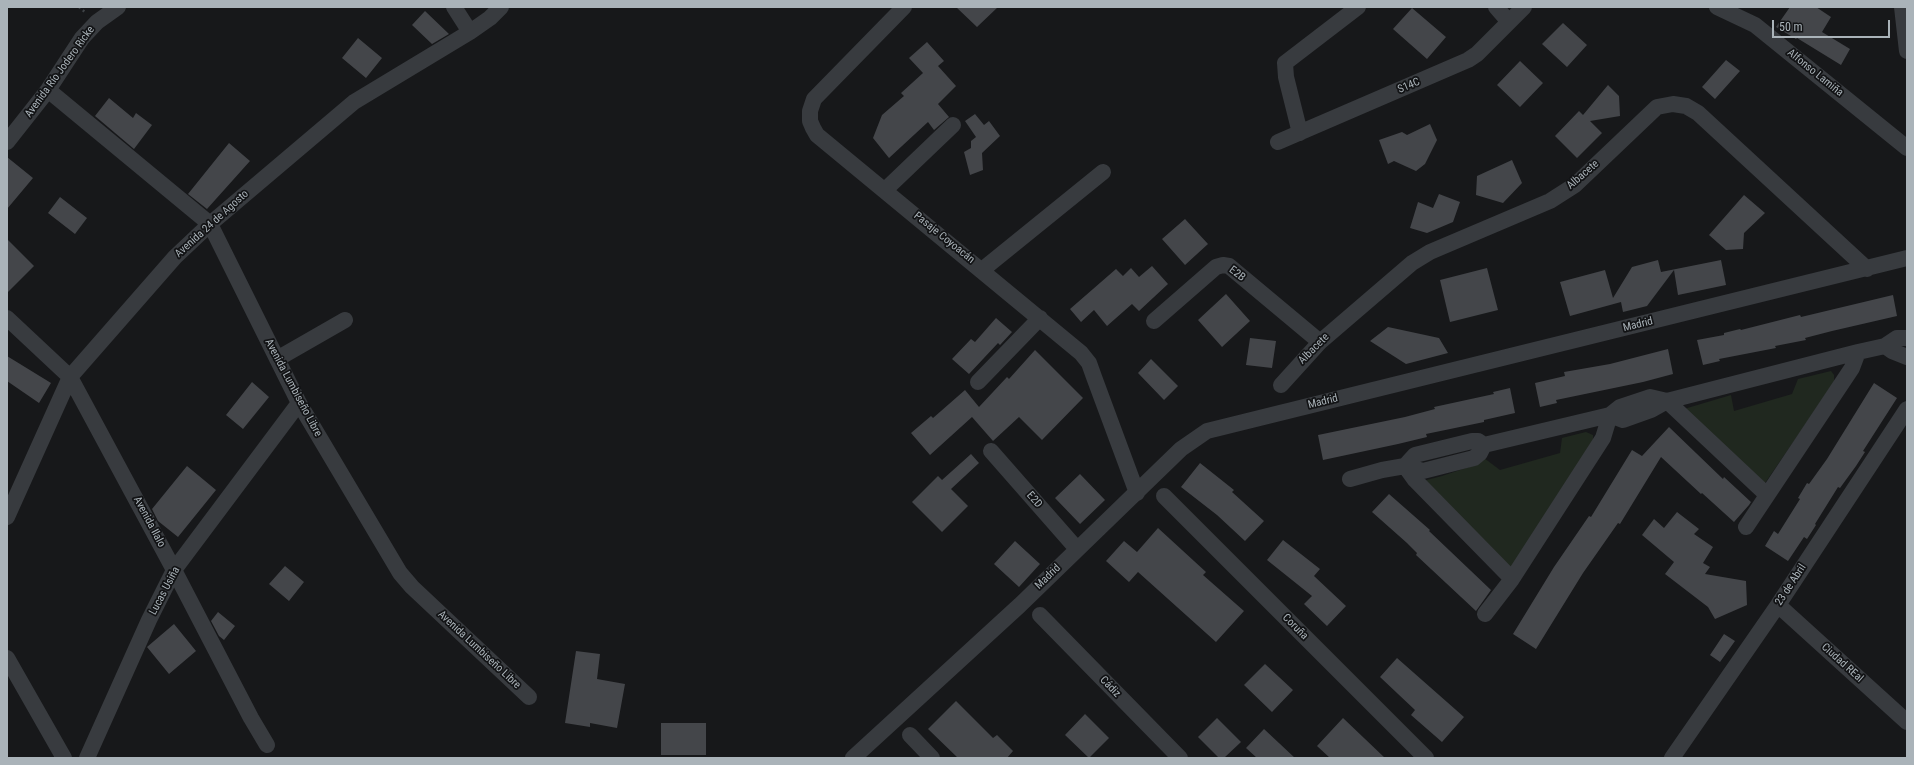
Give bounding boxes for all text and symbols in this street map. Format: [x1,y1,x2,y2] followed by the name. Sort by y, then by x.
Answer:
[1774,12,1892,38] scale bar
[1779,20,1803,34] text: 50 m
[22,24,98,120] street label: Avenida Río Jodero Ricke
[1784,46,1846,100] street label: Alfonso Lamiña
[1396,75,1422,97] street label: S14C
[1564,157,1602,193] street label: Albacete
[172,187,252,261] street label: Avenida 24 de Agosto
[911,209,977,267] street label: Pasaje Coyoacán
[1226,264,1248,284] street label: E2B
[1622,315,1654,335] street label: Madrid
[1296,331,1332,367] street label: Albacete
[262,337,324,439] street label: Avenida Lumbiseño Libre
[1307,392,1339,412] street label: Madrid
[1023,489,1045,511] street label: E2D
[130,494,168,550] street label: Avenida Ilalo
[1032,562,1064,592] street label: Madrid
[1773,562,1809,608] street label: 23 de Abril
[147,565,183,617] street label: Lucas Usiña
[435,608,523,692] street label: Avenida Lumbiseño Libre
[1279,611,1311,643] street label: Coruña
[1818,641,1866,685] street label: Ciudad REal
[1097,674,1123,700] street label: Cádiz

